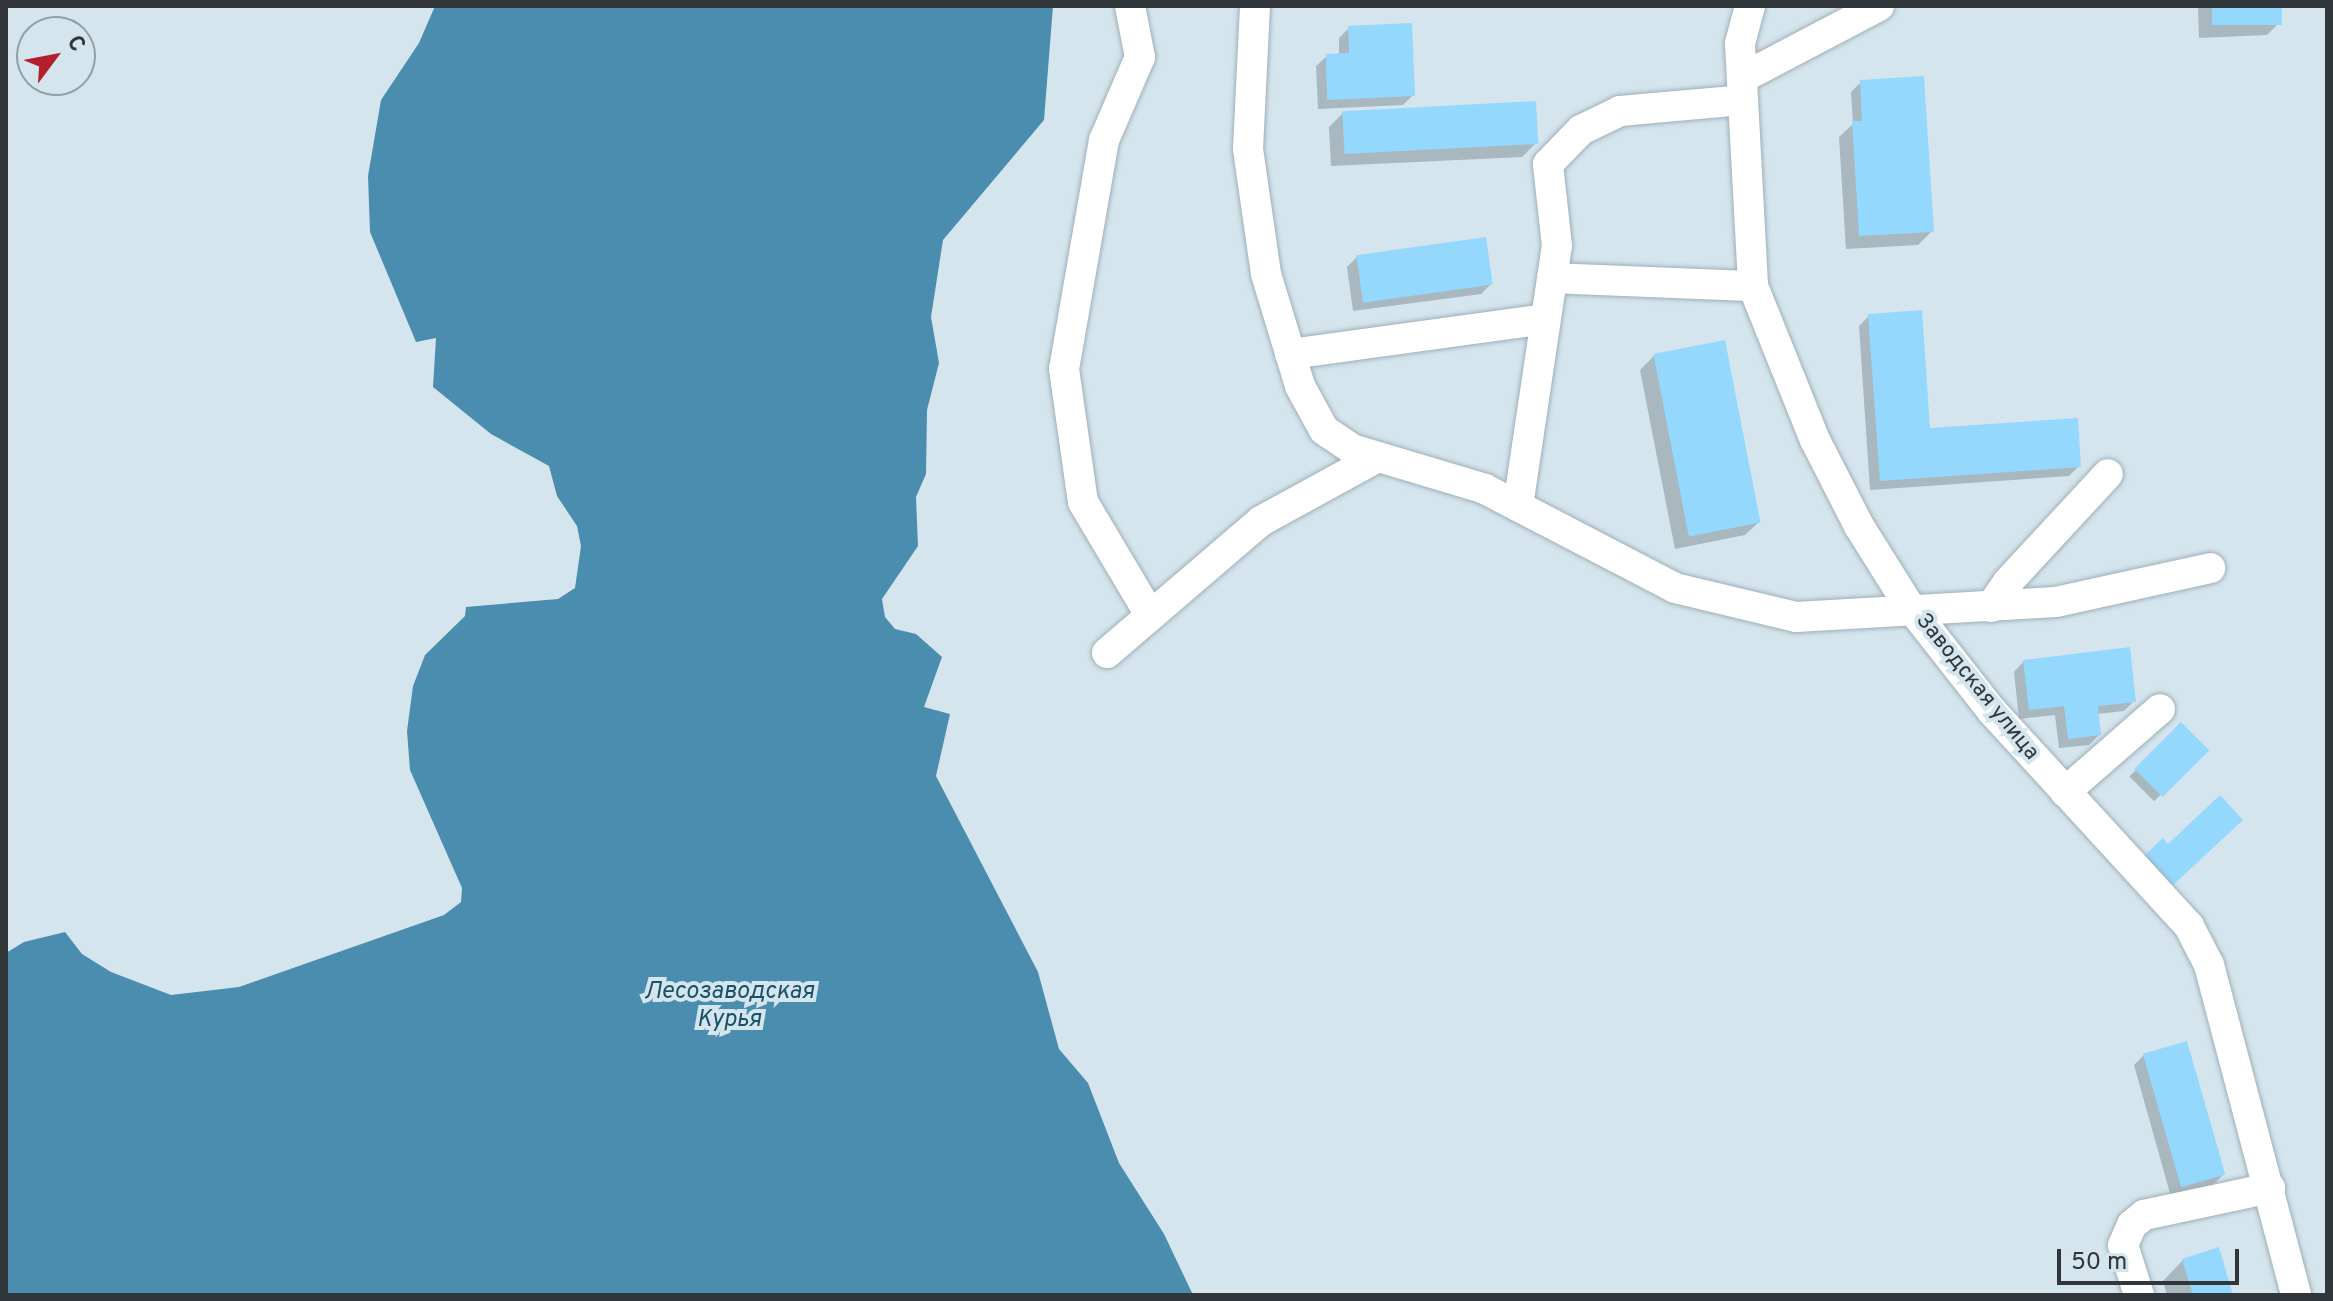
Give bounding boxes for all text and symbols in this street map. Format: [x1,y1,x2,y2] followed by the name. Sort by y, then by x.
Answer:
[16,16,96,96] north arrow
[60,31,90,57] text: С
[1910,608,2044,766] street label: Заводская улица
[644,979,814,1035] water label: Лесозаводская Курья
[2061,1233,2243,1283] scale bar
[2071,1248,2127,1278] text: 50 m

